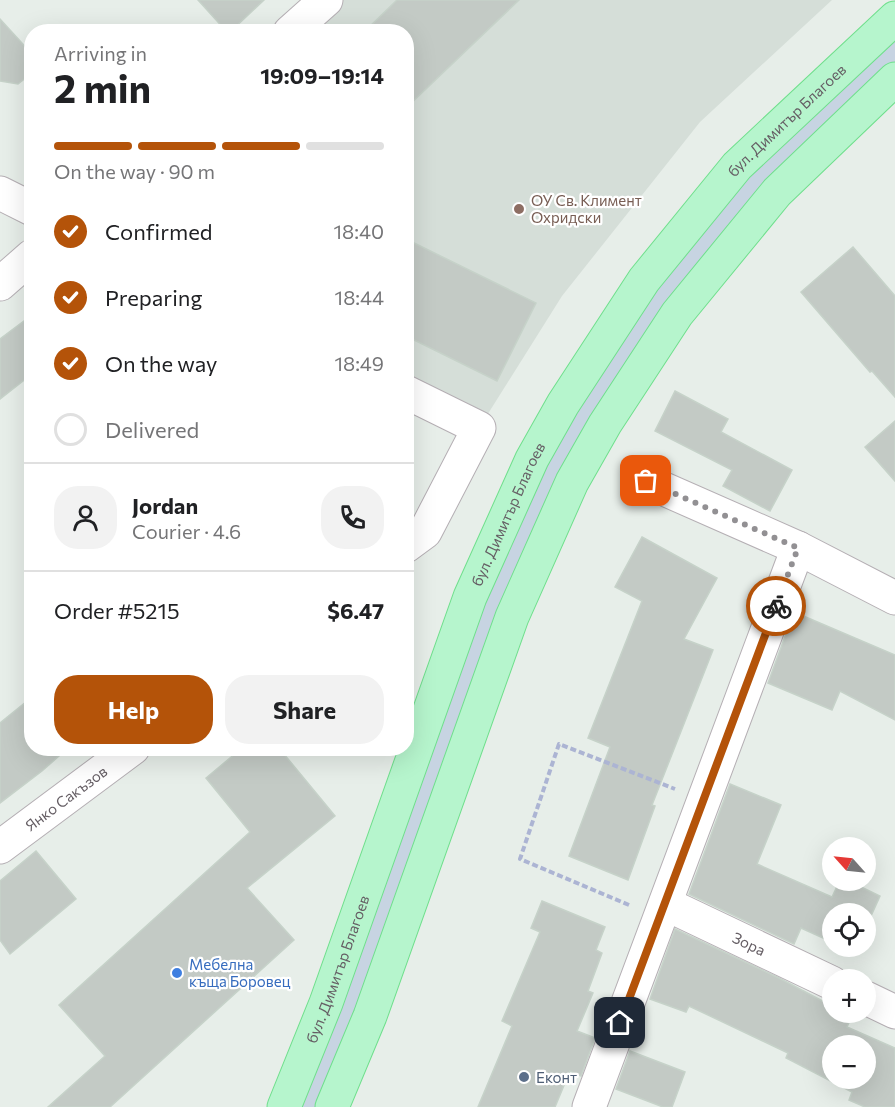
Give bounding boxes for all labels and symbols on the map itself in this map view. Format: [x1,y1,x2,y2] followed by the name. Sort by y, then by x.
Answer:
[723,60,849,180] street label: бул. Димитър Благоев
[531,191,642,226] place label: ОУ Св. Климент Охридски
[512,202,526,216] marker: ОУ Св. Климент Охридски
[467,439,549,589] street label: бул. Димитър Благоев
[620,455,671,506] pin
[746,576,806,636] courier
[21,762,110,834] street label: Янко Сакъзов
[822,837,876,891] north arrow
[302,893,373,1046] street label: бул. Димитър Благоев
[730,928,768,959] street label: Зора
[189,955,291,990] place label: Мебелна къща Боровец
[170,966,184,980] marker: Мебелна къща Боровец
[594,997,645,1048] pin
[536,1068,577,1086] place label: Еконт
[517,1070,531,1084] marker: Еконт

